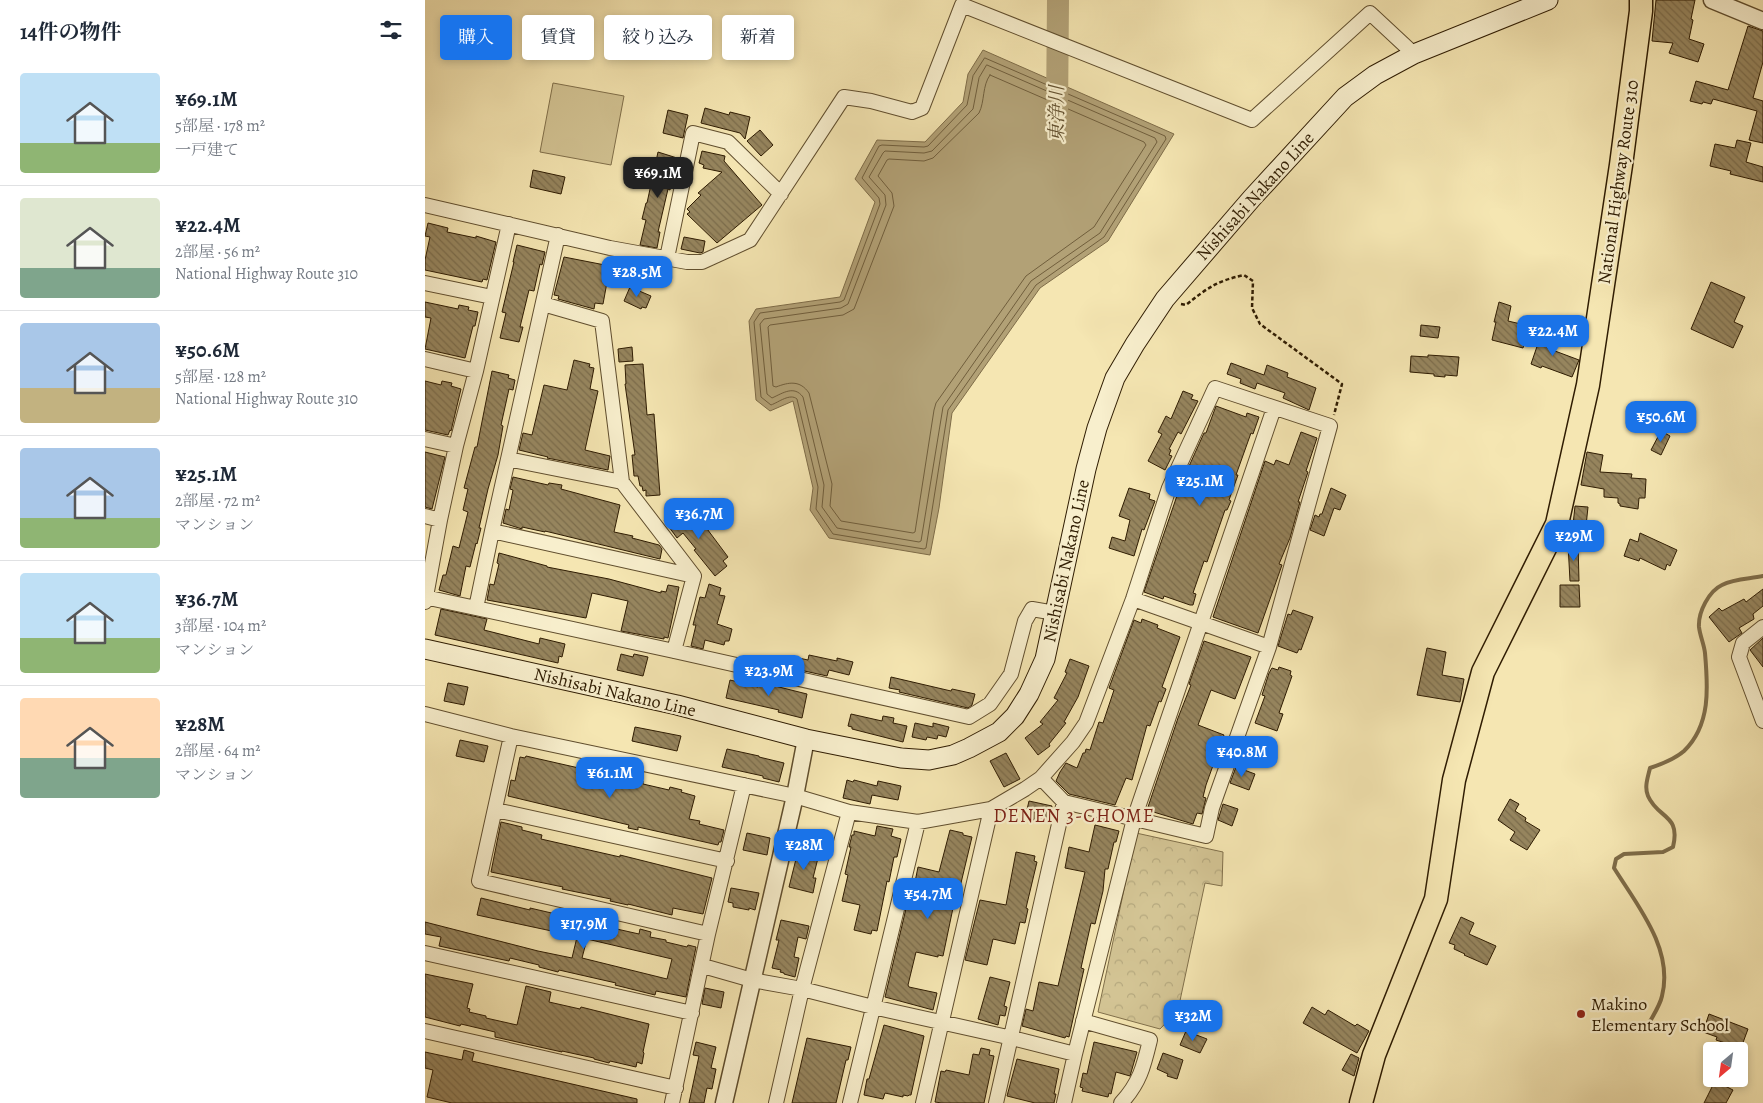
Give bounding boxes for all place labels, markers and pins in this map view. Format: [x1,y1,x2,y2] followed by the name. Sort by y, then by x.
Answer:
[617,156,699,199] pin: ¥69.1M
[596,256,678,298] pin: ¥28.5M
[1512,314,1594,357] pin: ¥22.4M
[1620,400,1702,443] pin: ¥50.6M
[1159,464,1241,507] pin: ¥25.1M
[658,498,740,540] pin: ¥36.7M
[1544,520,1604,562] pin: ¥29M
[728,654,810,697] pin: ¥23.9M
[1201,736,1283,778] pin: ¥40.8M
[569,756,651,799] pin: ¥61.1M
[774,828,834,871] pin: ¥28M
[887,878,969,920] pin: ¥54.7M
[543,908,625,950] pin: ¥17.9M
[1591,992,1729,1037] place label: Makino Elementary School
[1163,1000,1223,1042] pin: ¥32M
[1575,1008,1587,1020] marker: Makino Elementary School

